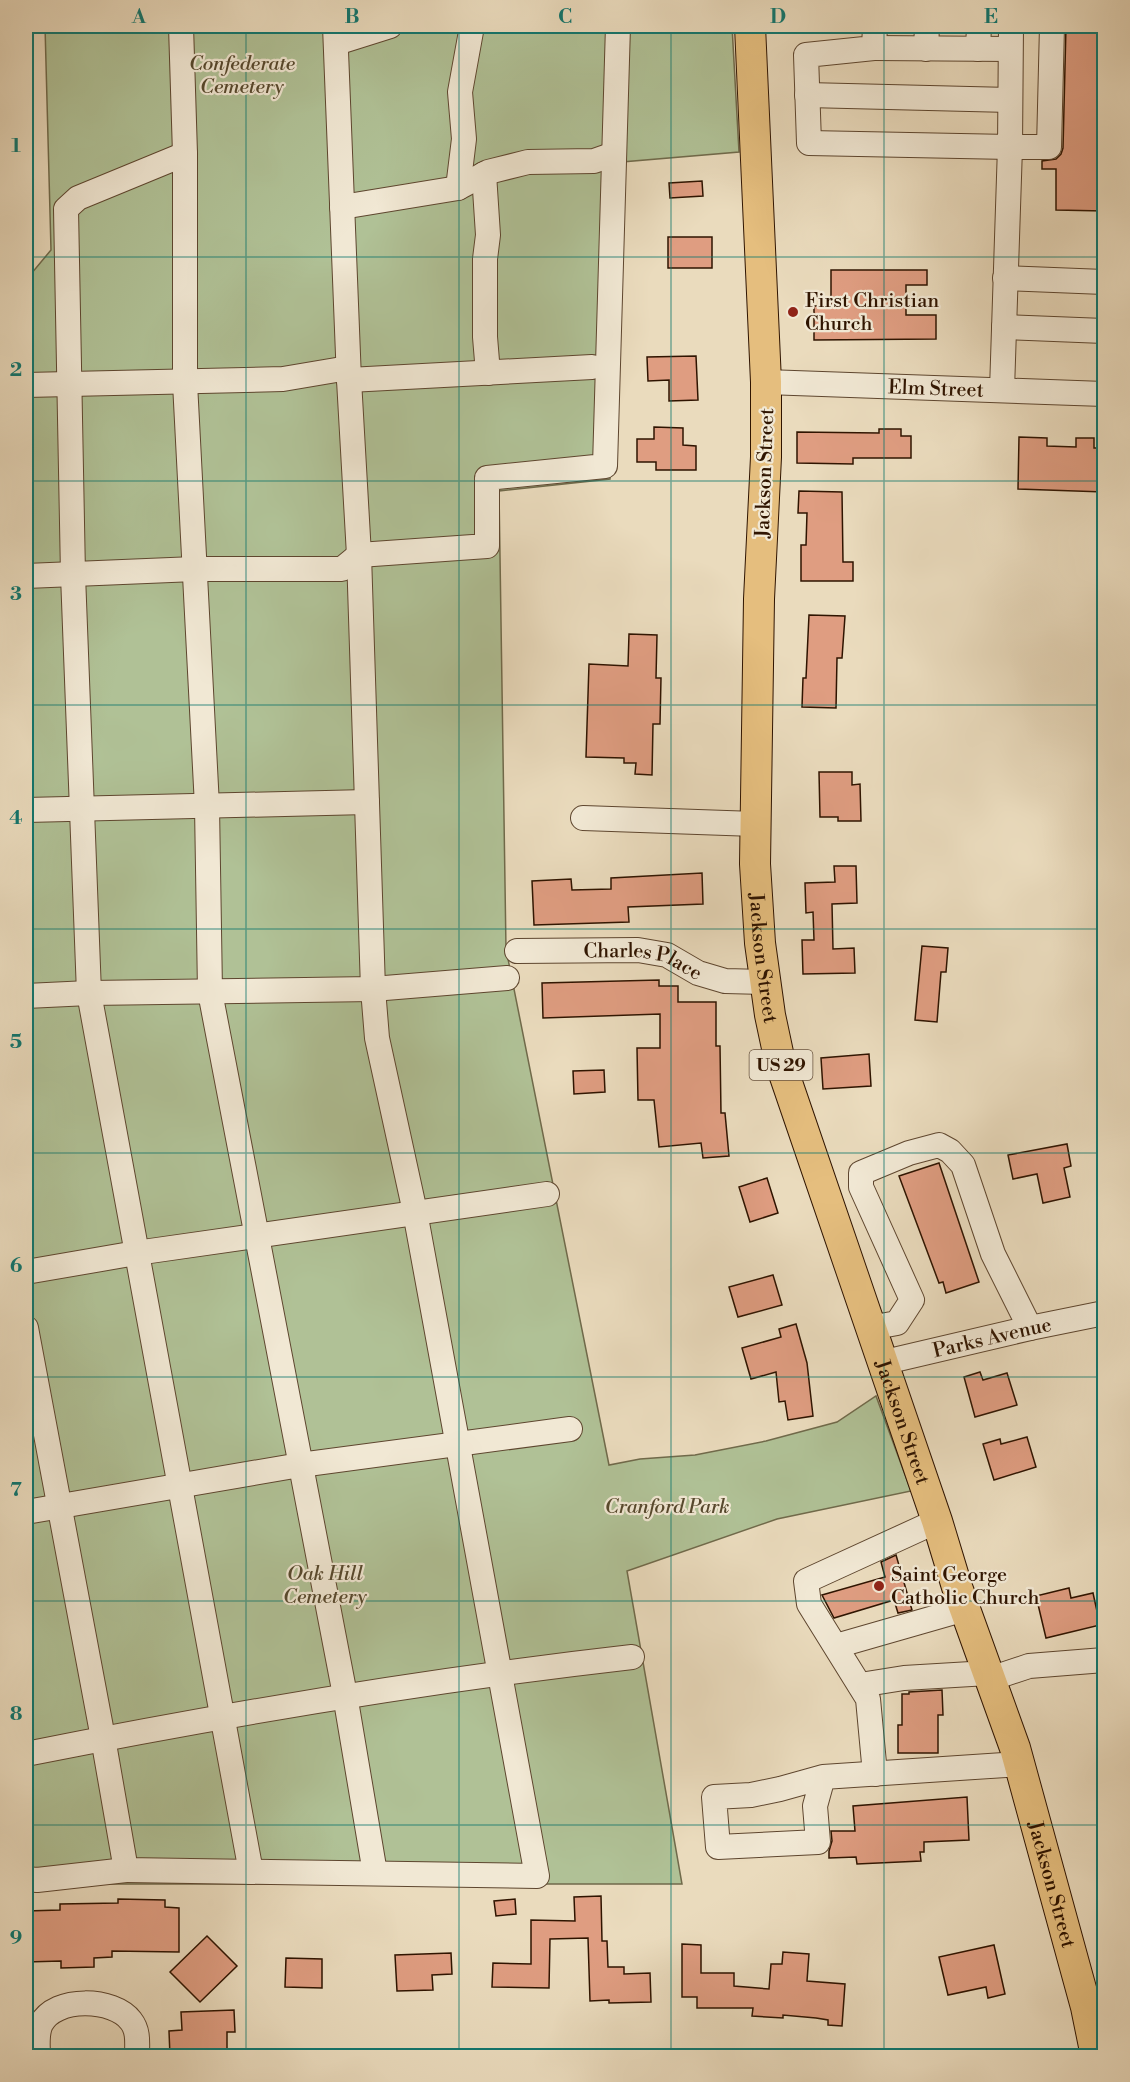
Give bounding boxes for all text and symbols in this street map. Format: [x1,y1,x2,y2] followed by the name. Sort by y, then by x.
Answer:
[131,5,147,30] text: A
[344,5,360,30] text: B
[558,5,572,30] text: C
[770,5,786,30] text: D
[984,5,998,30] text: E
[189,52,296,100] park label: Confederate Cemetery
[11,134,21,159] text: 1
[805,289,939,337] place label: First Christian Church
[786,305,800,319] marker: First Christian Church
[10,358,22,383] text: 2
[888,375,984,404] street label: Elm Street
[751,407,780,540] street label: Jackson Street
[10,582,22,607] text: 3
[9,806,23,831] text: 4
[743,891,782,1026] street label: Jackson Street
[583,938,706,987] street label: Charles Place
[10,1030,22,1055] text: 5
[750,1050,812,1080] road number: US 29
[10,1254,23,1279] text: 6
[930,1313,1054,1364] street label: Parks Avenue
[868,1356,935,1488] street label: Jackson Street
[10,1478,22,1503] text: 7
[605,1495,729,1520] park label: Cranford Park
[283,1562,367,1610] park label: Oak Hill Cemetery
[891,1563,1039,1611] place label: Saint George Catholic Church
[872,1579,886,1593] marker: Saint George Catholic Church
[10,1702,23,1727] text: 8
[1021,1818,1080,1951] street label: Jackson Street
[10,1926,22,1951] text: 9

